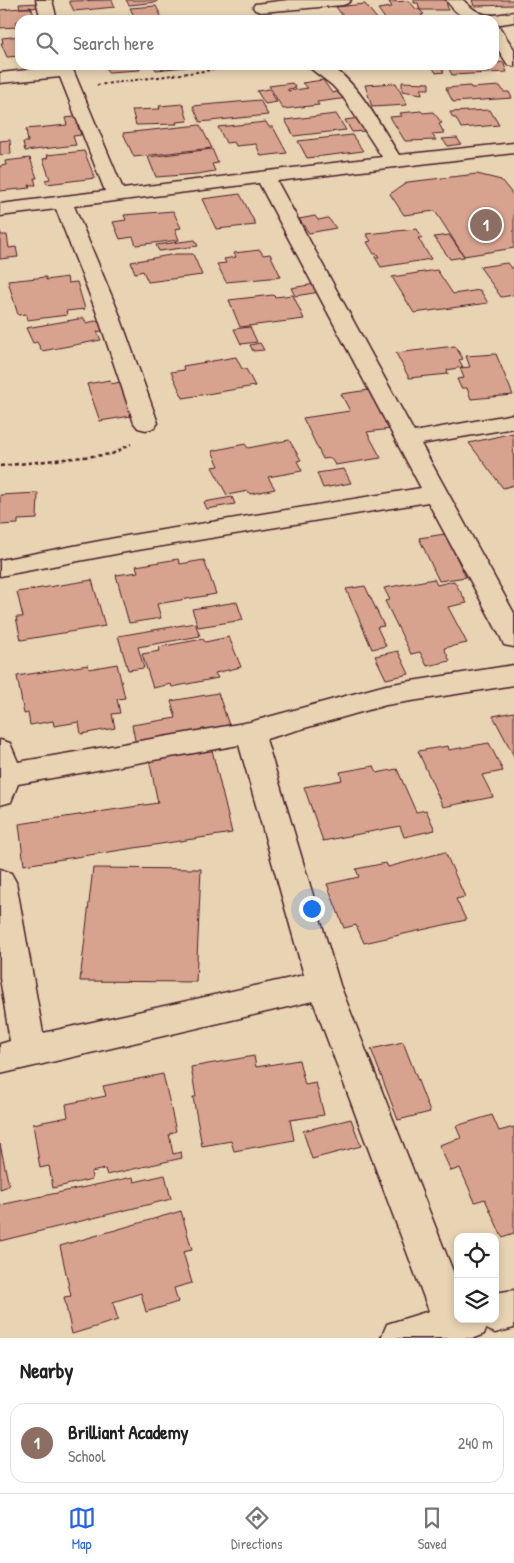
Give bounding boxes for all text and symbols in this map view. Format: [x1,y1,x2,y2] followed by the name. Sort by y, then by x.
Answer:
[15,15,499,70] search box
[33,29,61,57] icon: search
[73,30,154,56] text: Search here
[470,206,502,244] pin: 1
[299,896,325,922] your location
[454,1233,499,1323] map controls
[454,1233,499,1278] button: locate
[454,1278,499,1323] button: layers
[20,1356,73,1385] text: Nearby
[68,1419,189,1445] text: Brilliant Academy
[34,1432,40,1454] text: 1
[458,1432,493,1454] text: 240 m
[68,1445,105,1467] text: School
[68,1504,96,1553] tab: Map
[231,1504,282,1553] tab: Directions
[418,1504,446,1553] tab: Saved

